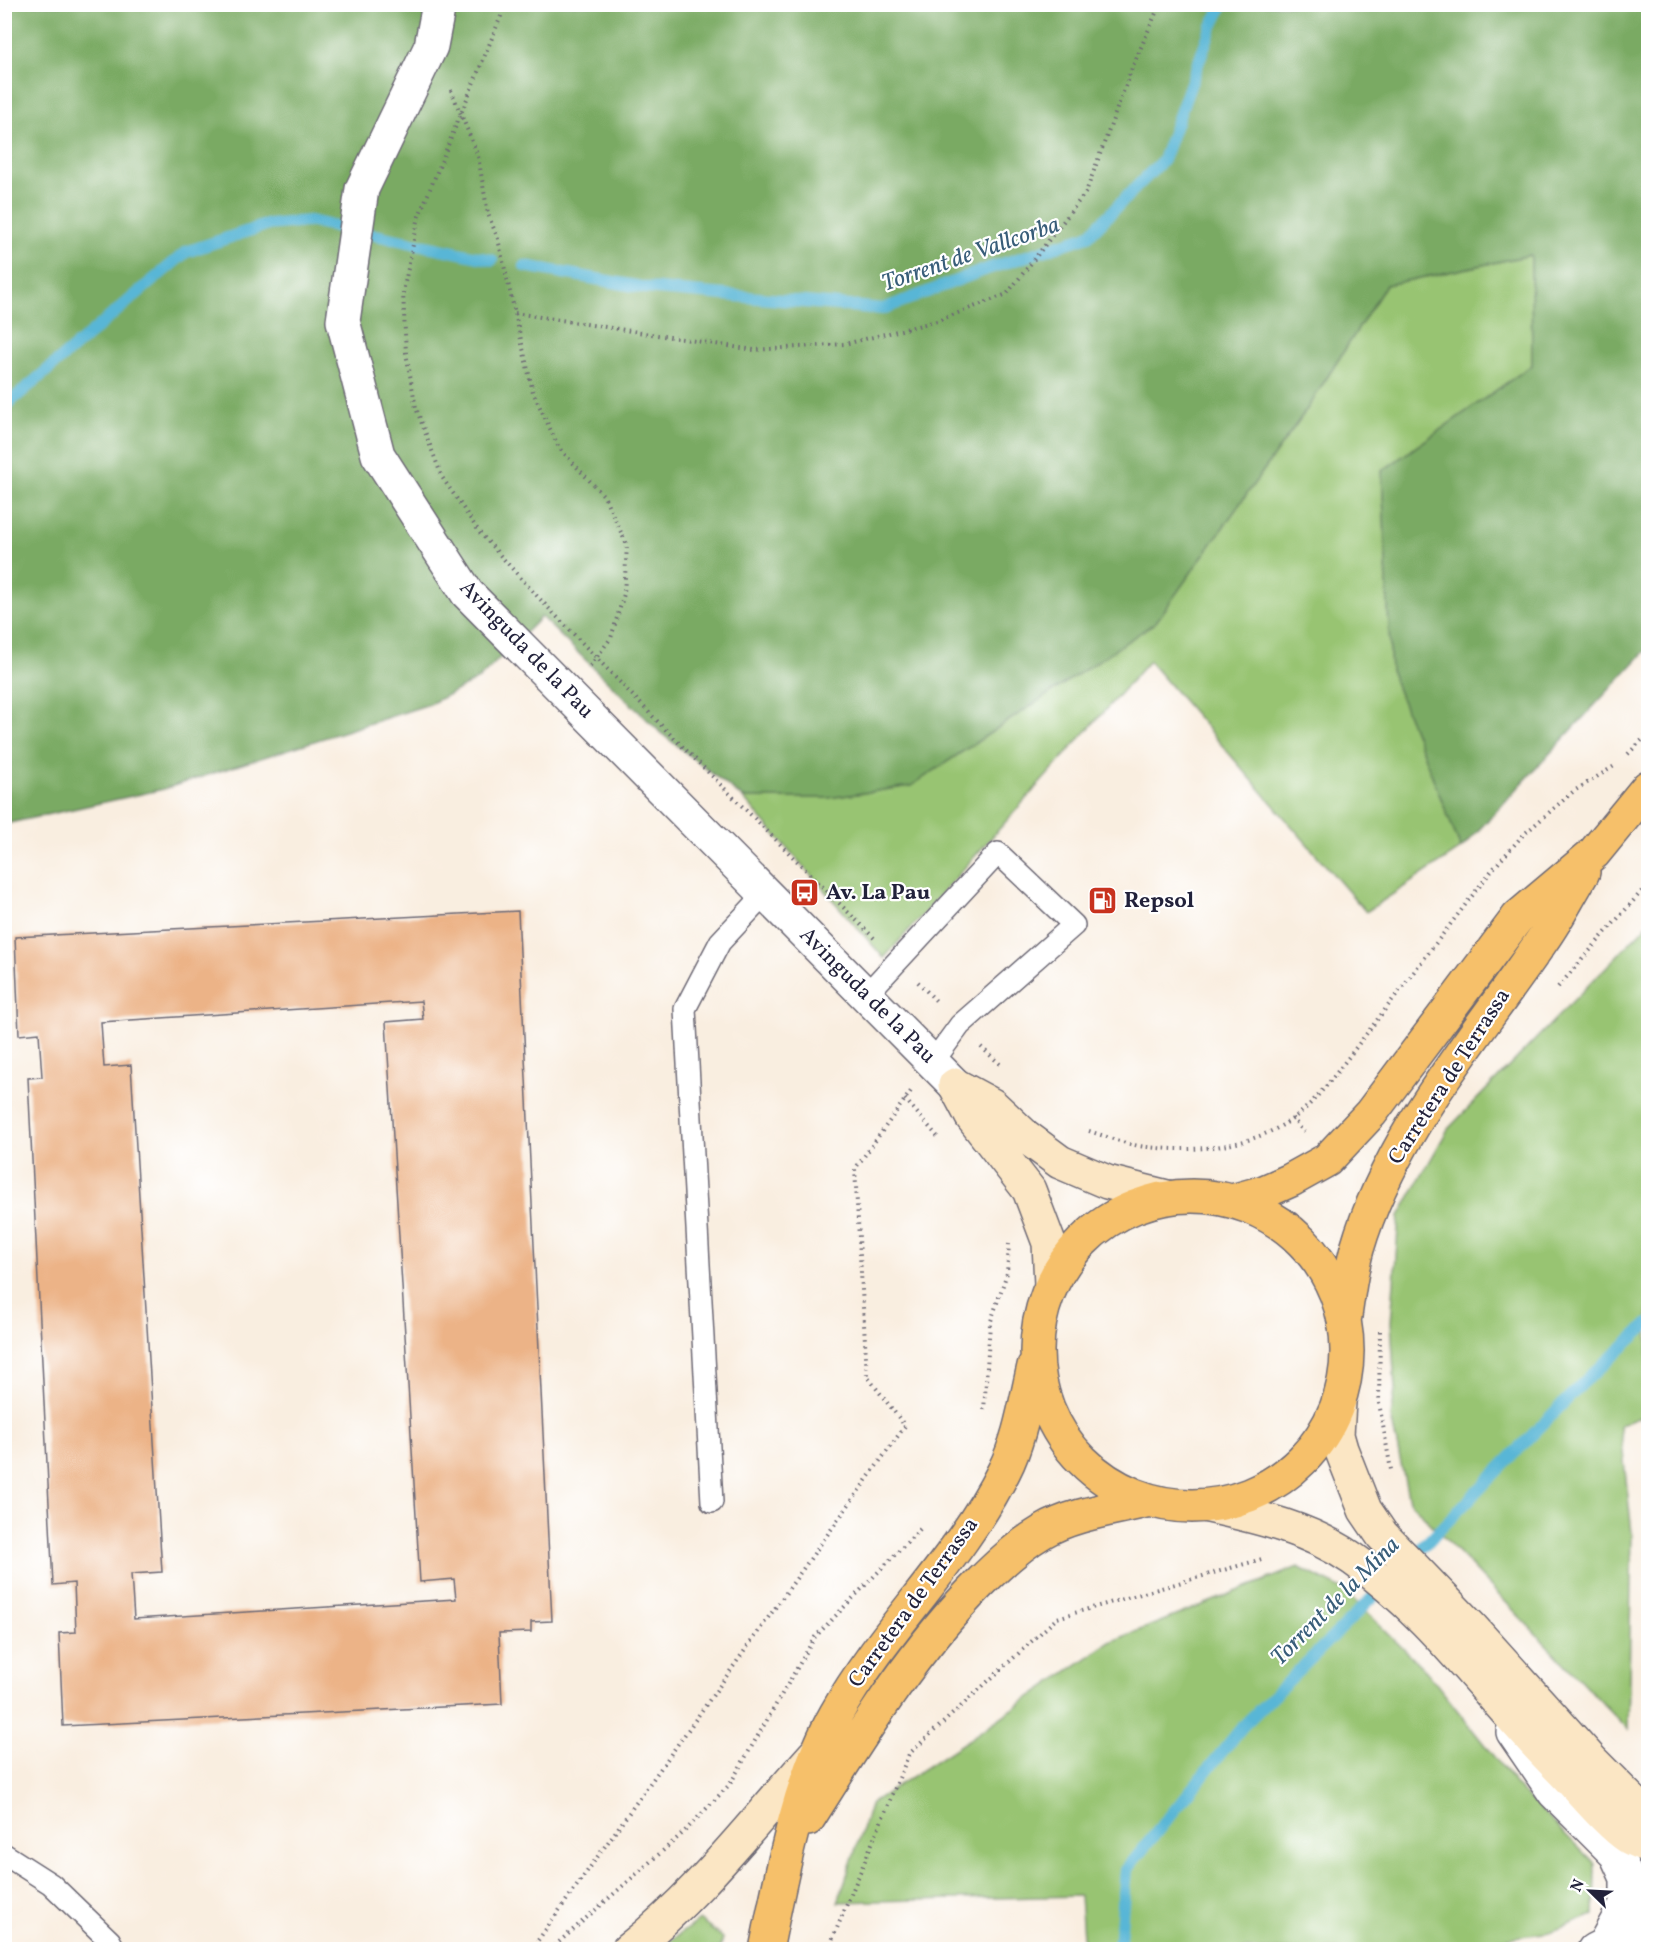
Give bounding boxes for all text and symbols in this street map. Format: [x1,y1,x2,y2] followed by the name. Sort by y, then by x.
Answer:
[878,209,1064,301] water label: Torrent de Vallcorba
[452,574,600,726] street label: Avinguda de la Pau
[789,877,821,909] bus stop icon: Av. La Pau
[826,878,930,909] place label: Av. La Pau
[1087,885,1119,917] fuel station icon: Repsol
[1124,886,1194,917] place label: Repsol
[792,921,942,1071] street label: Avinguda de la Pau
[1381,983,1519,1171] street label: Carretera de Terrassa
[841,1511,987,1695] street label: Carretera de Terrassa
[1264,1530,1408,1674] water label: Torrent de la Mina
[1560,1861,1620,1921] north arrow
[1566,1876,1591,1895] text: N

